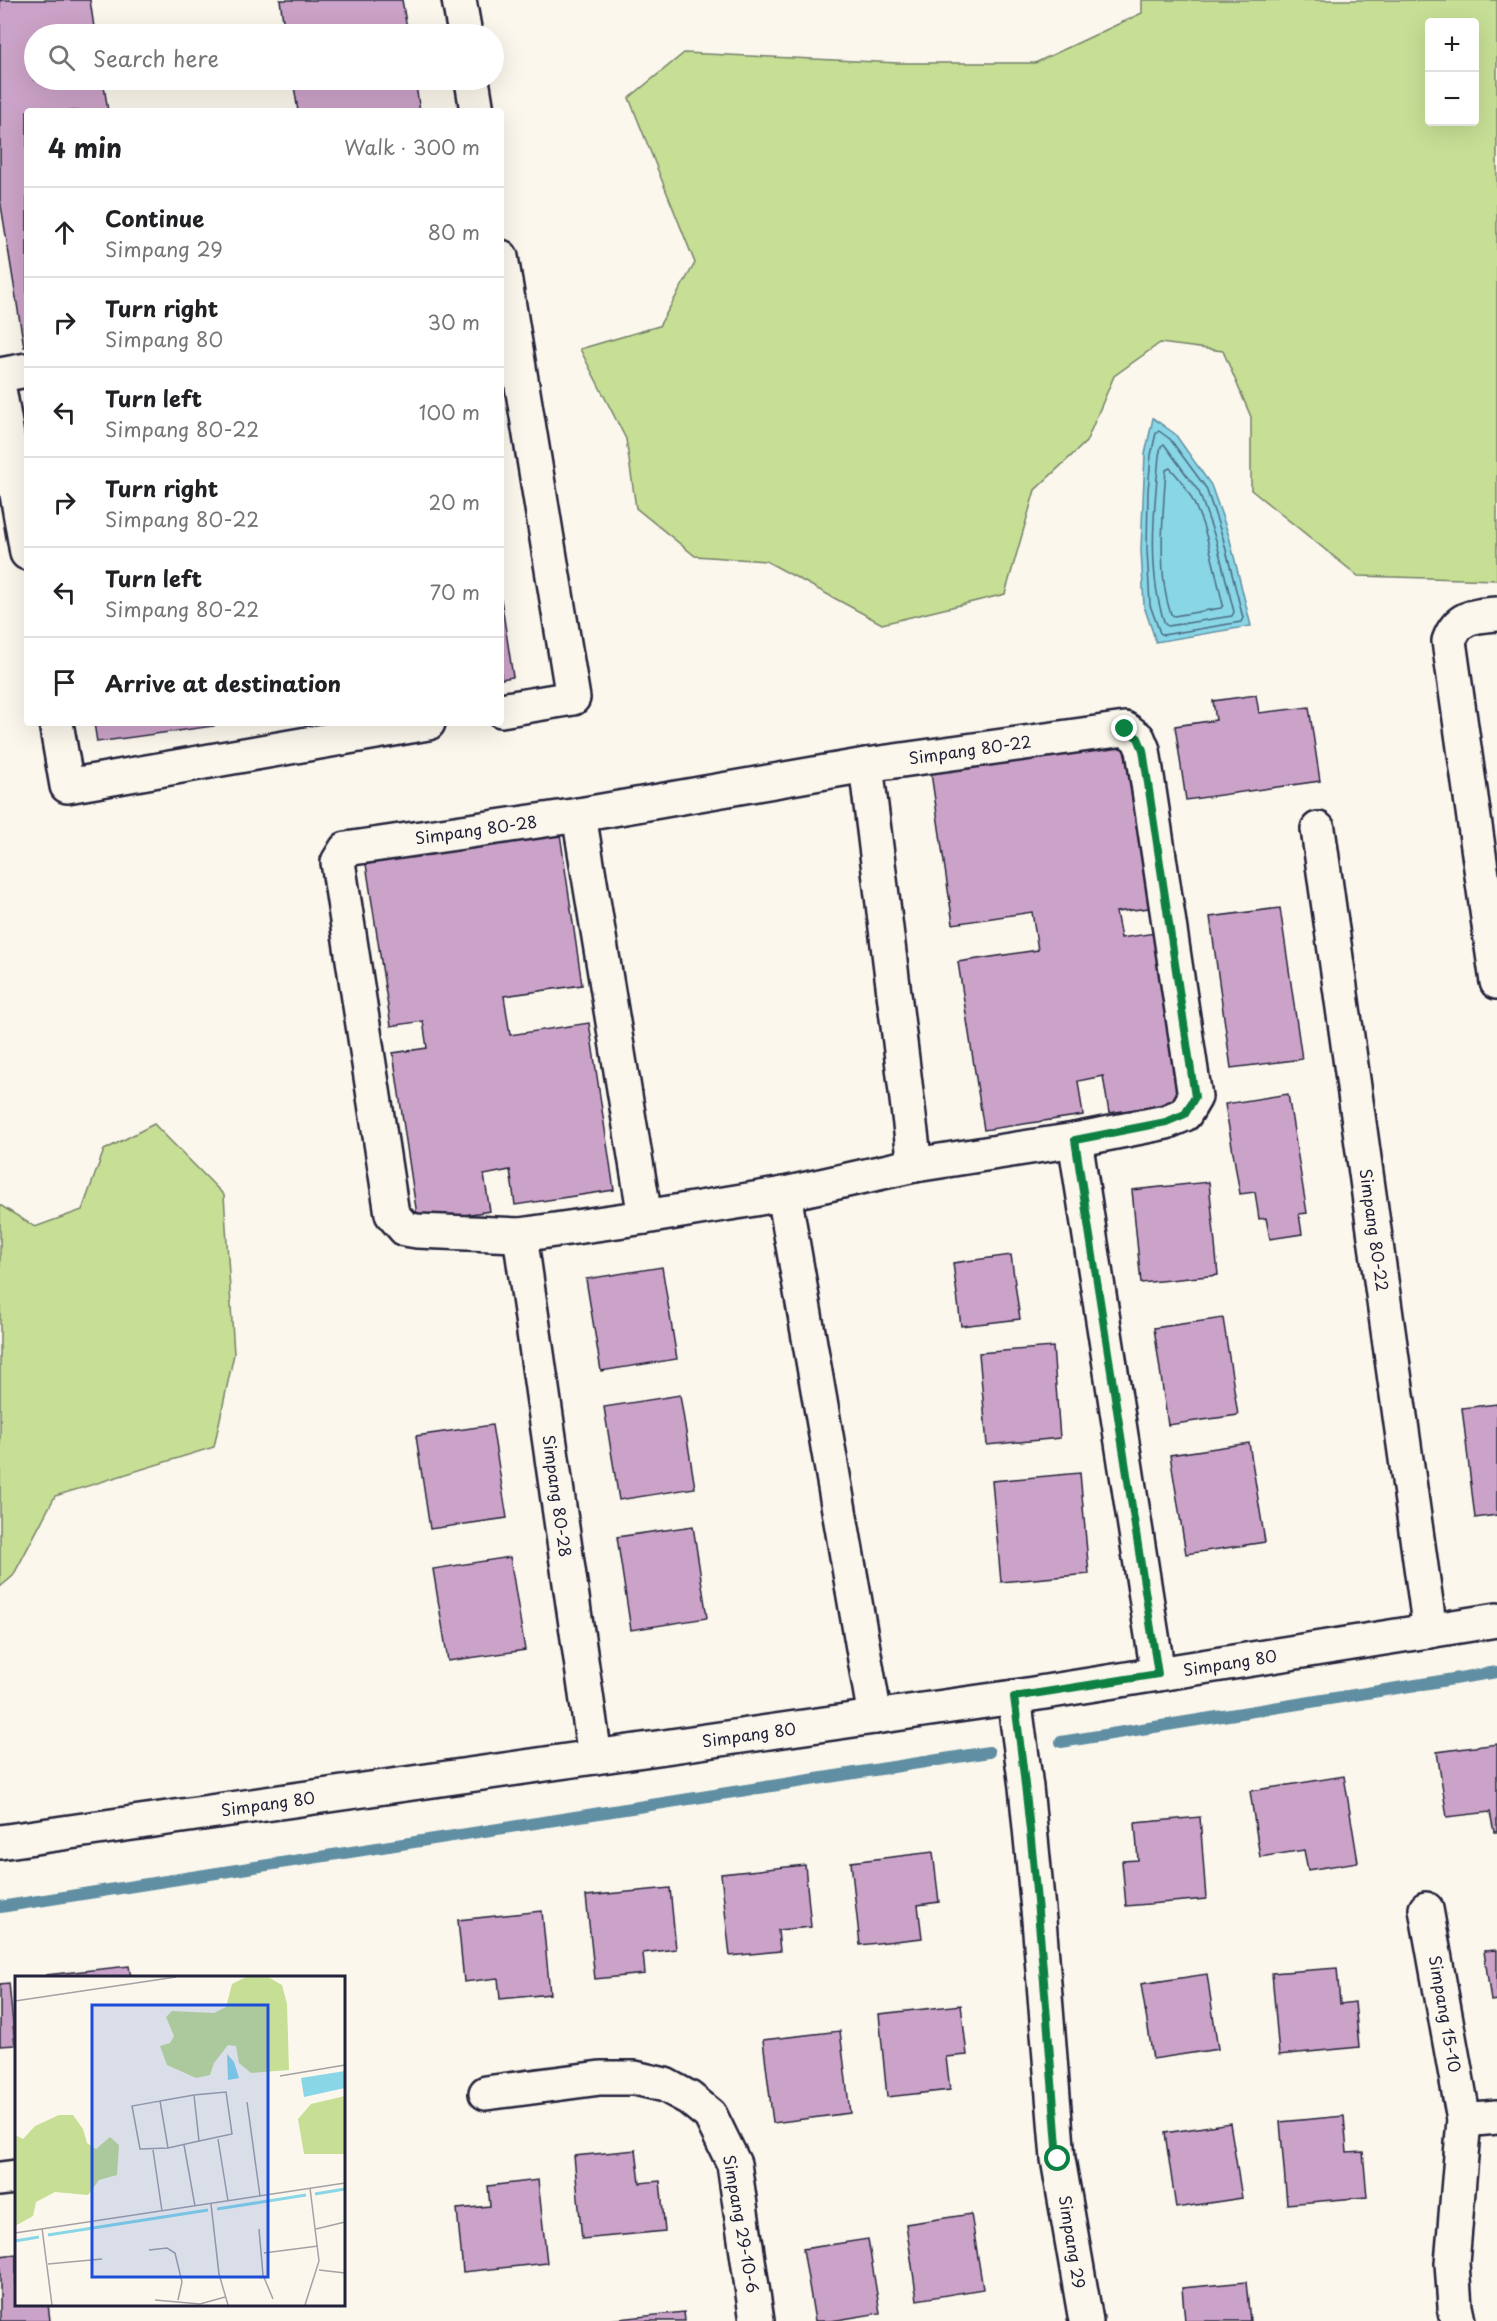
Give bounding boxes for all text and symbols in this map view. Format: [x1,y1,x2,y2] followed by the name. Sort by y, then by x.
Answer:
[1425,18,1479,126] map controls
[1425,18,1479,72] button: +
[24,24,504,90] search box
[45,41,78,74] icon: search
[93,41,219,74] text: Search here
[1425,72,1479,126] button: −
[48,128,122,167] text: 4 min
[344,132,480,162] text: Walk · 300 m
[105,201,204,234] text: Continue
[48,216,81,249] icon: ahead
[428,217,480,247] text: 80 m
[105,234,223,264] text: Simpang 29
[105,291,218,324] text: Turn right
[48,306,81,339] icon: right
[427,307,480,337] text: 30 m
[105,324,223,354] text: Simpang 80
[105,381,202,414] text: Turn left
[48,396,81,429] icon: left
[419,397,480,427] text: 100 m
[105,414,259,444] text: Simpang 80-22
[105,471,218,504] text: Turn right
[48,486,81,519] icon: right
[428,487,480,517] text: 20 m
[105,504,259,534] text: Simpang 80-22
[105,561,202,594] text: Turn left
[48,576,81,609] icon: left
[430,577,480,607] text: 70 m
[105,594,259,624] text: Simpang 80-22
[48,666,81,699] icon: arrive
[105,666,341,699] text: Arrive at destination
[1111,715,1137,741] route end
[907,729,1033,769] street label: Simpang 80-22
[413,809,538,849] street label: Simpang 80-28
[1355,1167,1395,1293] street label: Simpang 80-22
[538,1433,578,1558] street label: Simpang 80-28
[1181,1643,1278,1681] street label: Simpang 80
[700,1716,797,1752] street label: Simpang 80
[219,1785,316,1821] street label: Simpang 80
[1424,1953,1468,2074] street label: Simpang 15-10
[15,1976,345,2306] inset map
[1044,2145,1070,2171] route start
[718,2153,766,2295] street label: Simpang 29-10-6
[1054,2193,1092,2290] street label: Simpang 29

